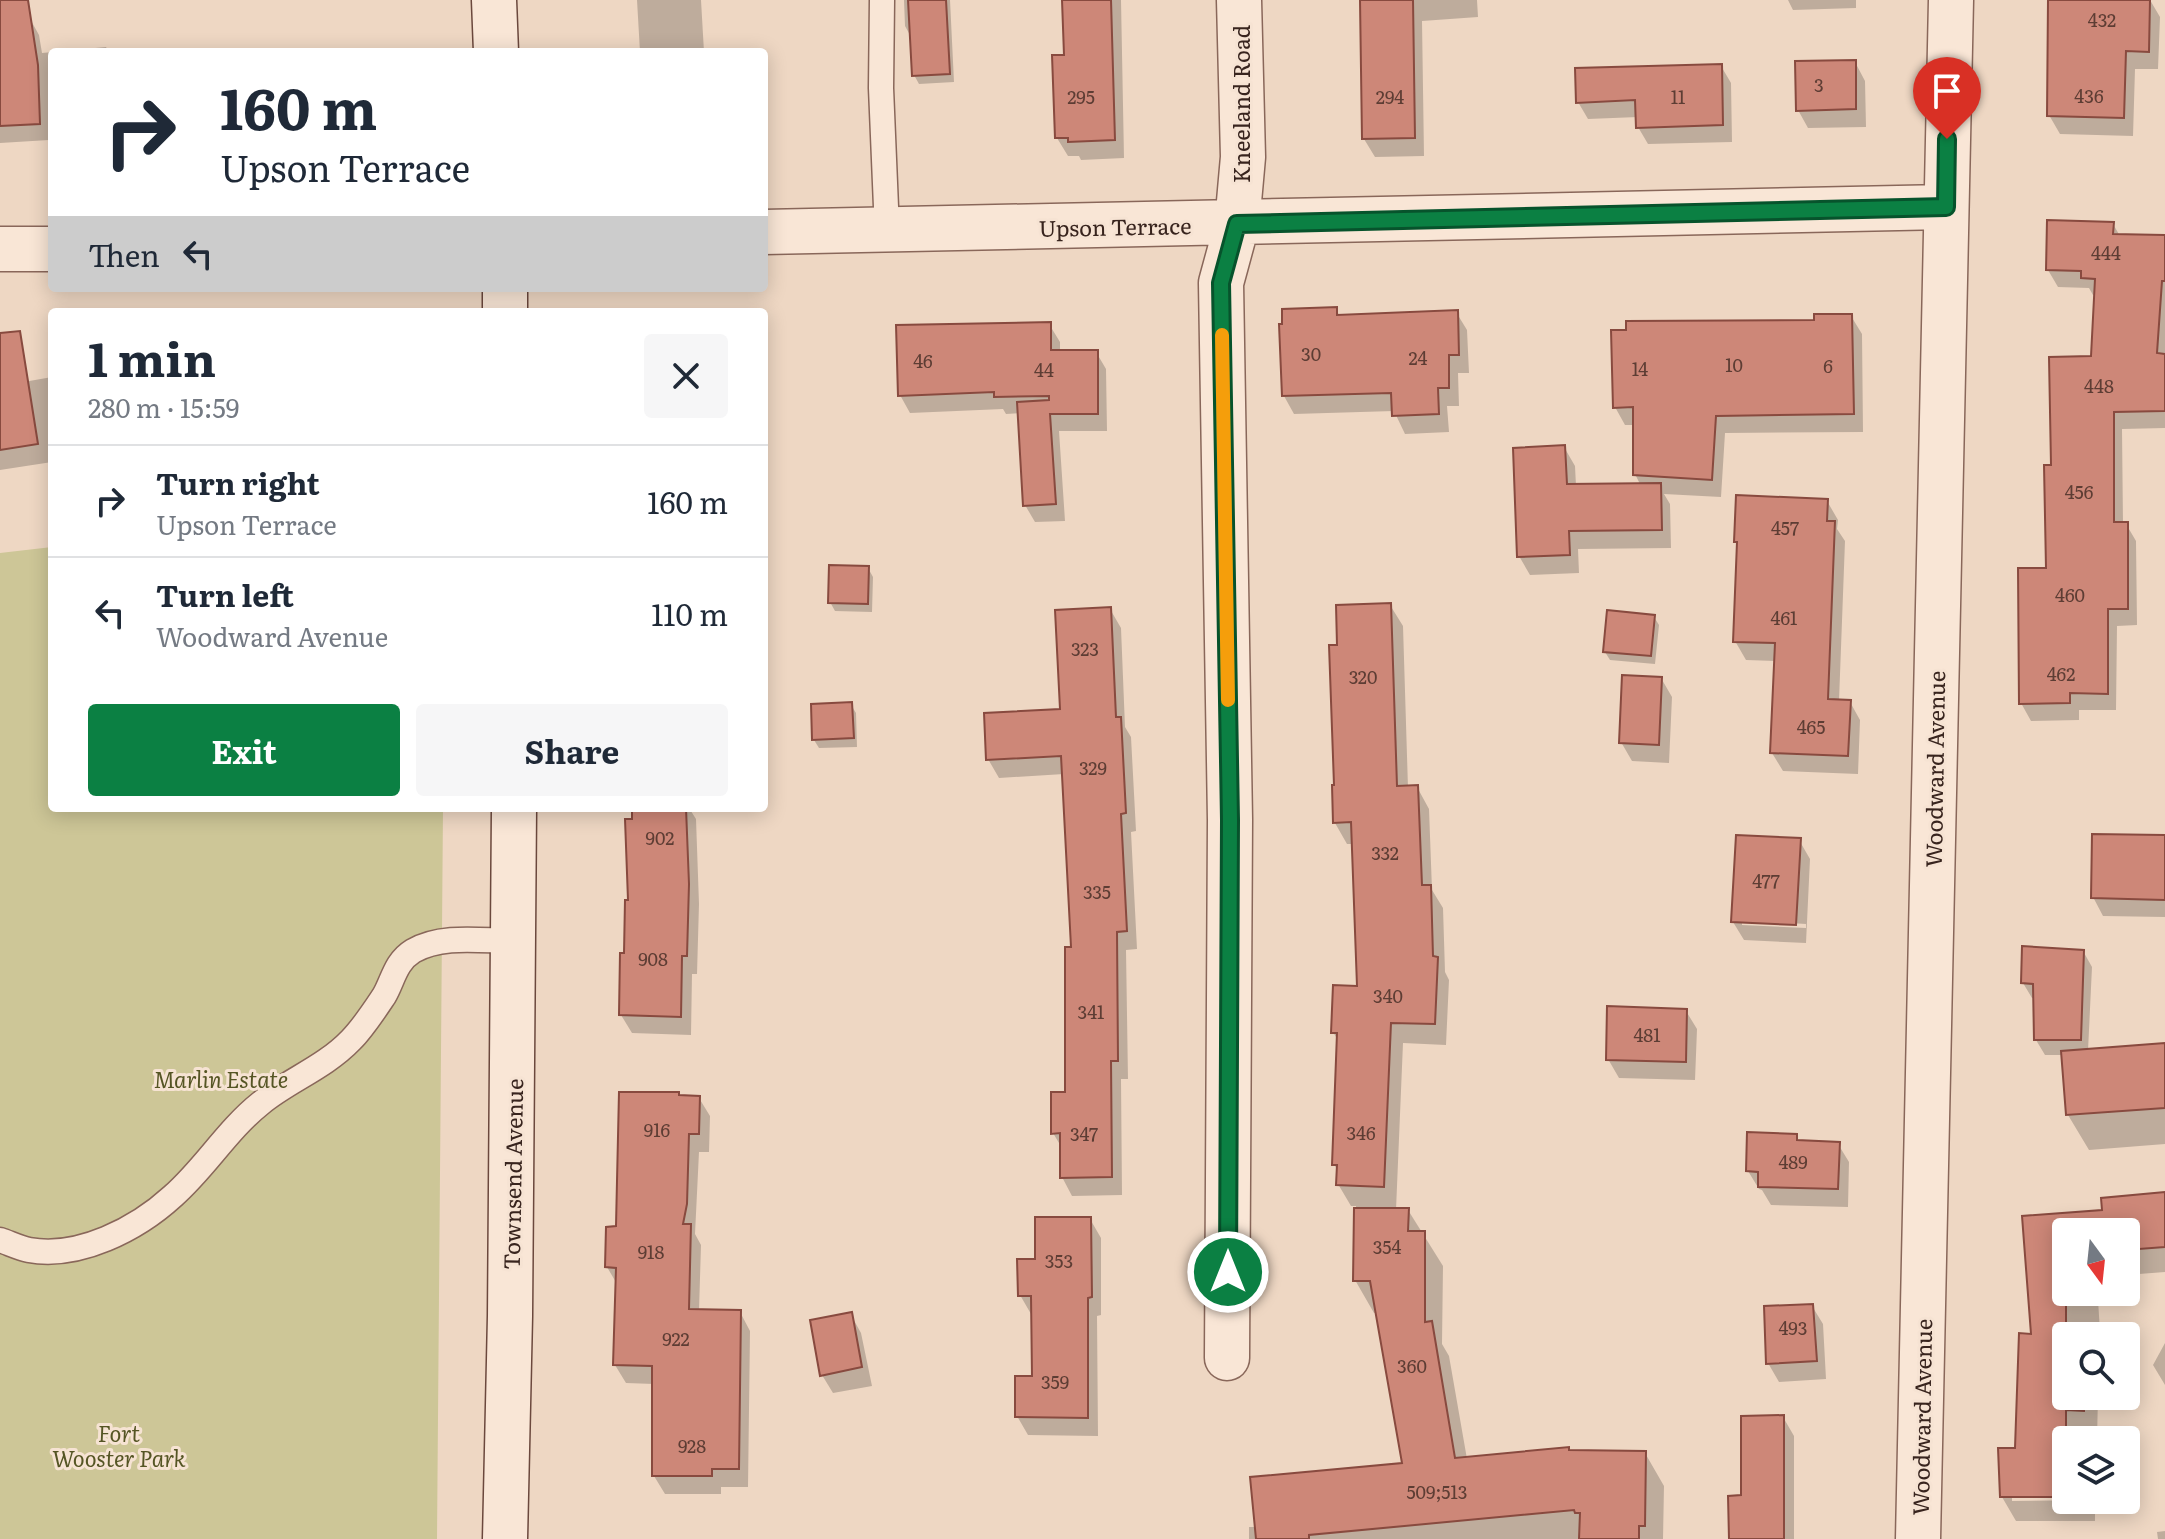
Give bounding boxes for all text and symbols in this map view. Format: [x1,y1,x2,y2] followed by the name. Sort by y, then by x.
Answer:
[2088,6,2116,33] house number: 432
[1224,25,1257,183] street label: Kneeland Road
[1913,57,1981,139] pin
[220,64,377,147] text: 160 m
[1925,69,1969,113] icon: arrive
[1814,71,1824,98] house number: 3
[88,80,192,184] icon: right
[2074,82,2104,109] house number: 436
[1067,83,1095,110] house number: 295
[1376,83,1404,110] house number: 294
[1671,83,1685,110] house number: 11
[220,140,470,193] text: Upson Terrace
[1038,208,1192,244] street label: Upson Terrace
[88,232,160,276] text: Then
[176,232,220,276] icon: left
[2091,239,2121,266] house number: 444
[88,321,216,392] text: 1 min
[644,334,728,418] button: close
[1301,340,1321,367] house number: 30
[1408,344,1428,371] house number: 24
[913,347,933,374] house number: 46
[1725,351,1743,378] house number: 10
[1823,352,1833,379] house number: 6
[1632,355,1648,382] house number: 14
[1034,356,1054,383] house number: 44
[2084,372,2114,399] house number: 448
[88,387,239,426] text: 280 m · 15:59
[156,460,320,504] text: Turn right
[2065,478,2094,505] house number: 456
[88,479,132,523] icon: right
[647,479,728,523] text: 160 m
[156,504,337,543] text: Upson Terrace
[1771,514,1799,541] house number: 457
[156,572,294,616] text: Turn left
[2055,581,2085,608] house number: 460
[88,591,132,635] icon: left
[651,591,728,635] text: 110 m
[1771,604,1797,631] house number: 461
[156,616,388,655] text: Woodward Avenue
[1071,635,1099,662] house number: 323
[2047,660,2075,687] house number: 462
[1349,663,1377,690] house number: 320
[1916,670,1952,868] street label: Woodward Avenue
[88,704,400,796] button: Exit
[416,704,728,796] button: Share
[1797,713,1825,740] house number: 465
[1079,754,1107,781] house number: 329
[646,824,674,851] house number: 902
[1371,839,1399,866] house number: 332
[1752,867,1780,894] house number: 477
[1083,878,1111,905] house number: 335
[638,945,668,972] house number: 908
[1373,982,1403,1009] house number: 340
[1078,998,1104,1025] house number: 341
[1633,1021,1661,1048] house number: 481
[154,1062,288,1095] park label: Marlin Estate
[494,1078,530,1270] street label: Townsend Avenue
[644,1116,671,1143] house number: 916
[1346,1119,1376,1146] house number: 346
[1070,1120,1098,1147] house number: 347
[1778,1148,1808,1175] house number: 489
[2052,1218,2140,1306] north arrow
[2052,1218,2140,1514] map controls
[1186,1230,1270,1314] position arrow
[1373,1233,1401,1260] house number: 354
[638,1238,664,1265] house number: 918
[1045,1247,1073,1274] house number: 353
[1778,1314,1808,1341] house number: 493
[1903,1318,1939,1516] street label: Woodward Avenue
[2052,1322,2140,1410] button: search
[662,1325,690,1352] house number: 922
[1397,1352,1427,1379] house number: 360
[1041,1368,1069,1395] house number: 359
[52,1416,186,1474] park label: Fort Wooster Park
[2052,1426,2140,1514] button: layers
[678,1432,706,1459] house number: 928
[1406,1478,1468,1505] house number: 509;513

